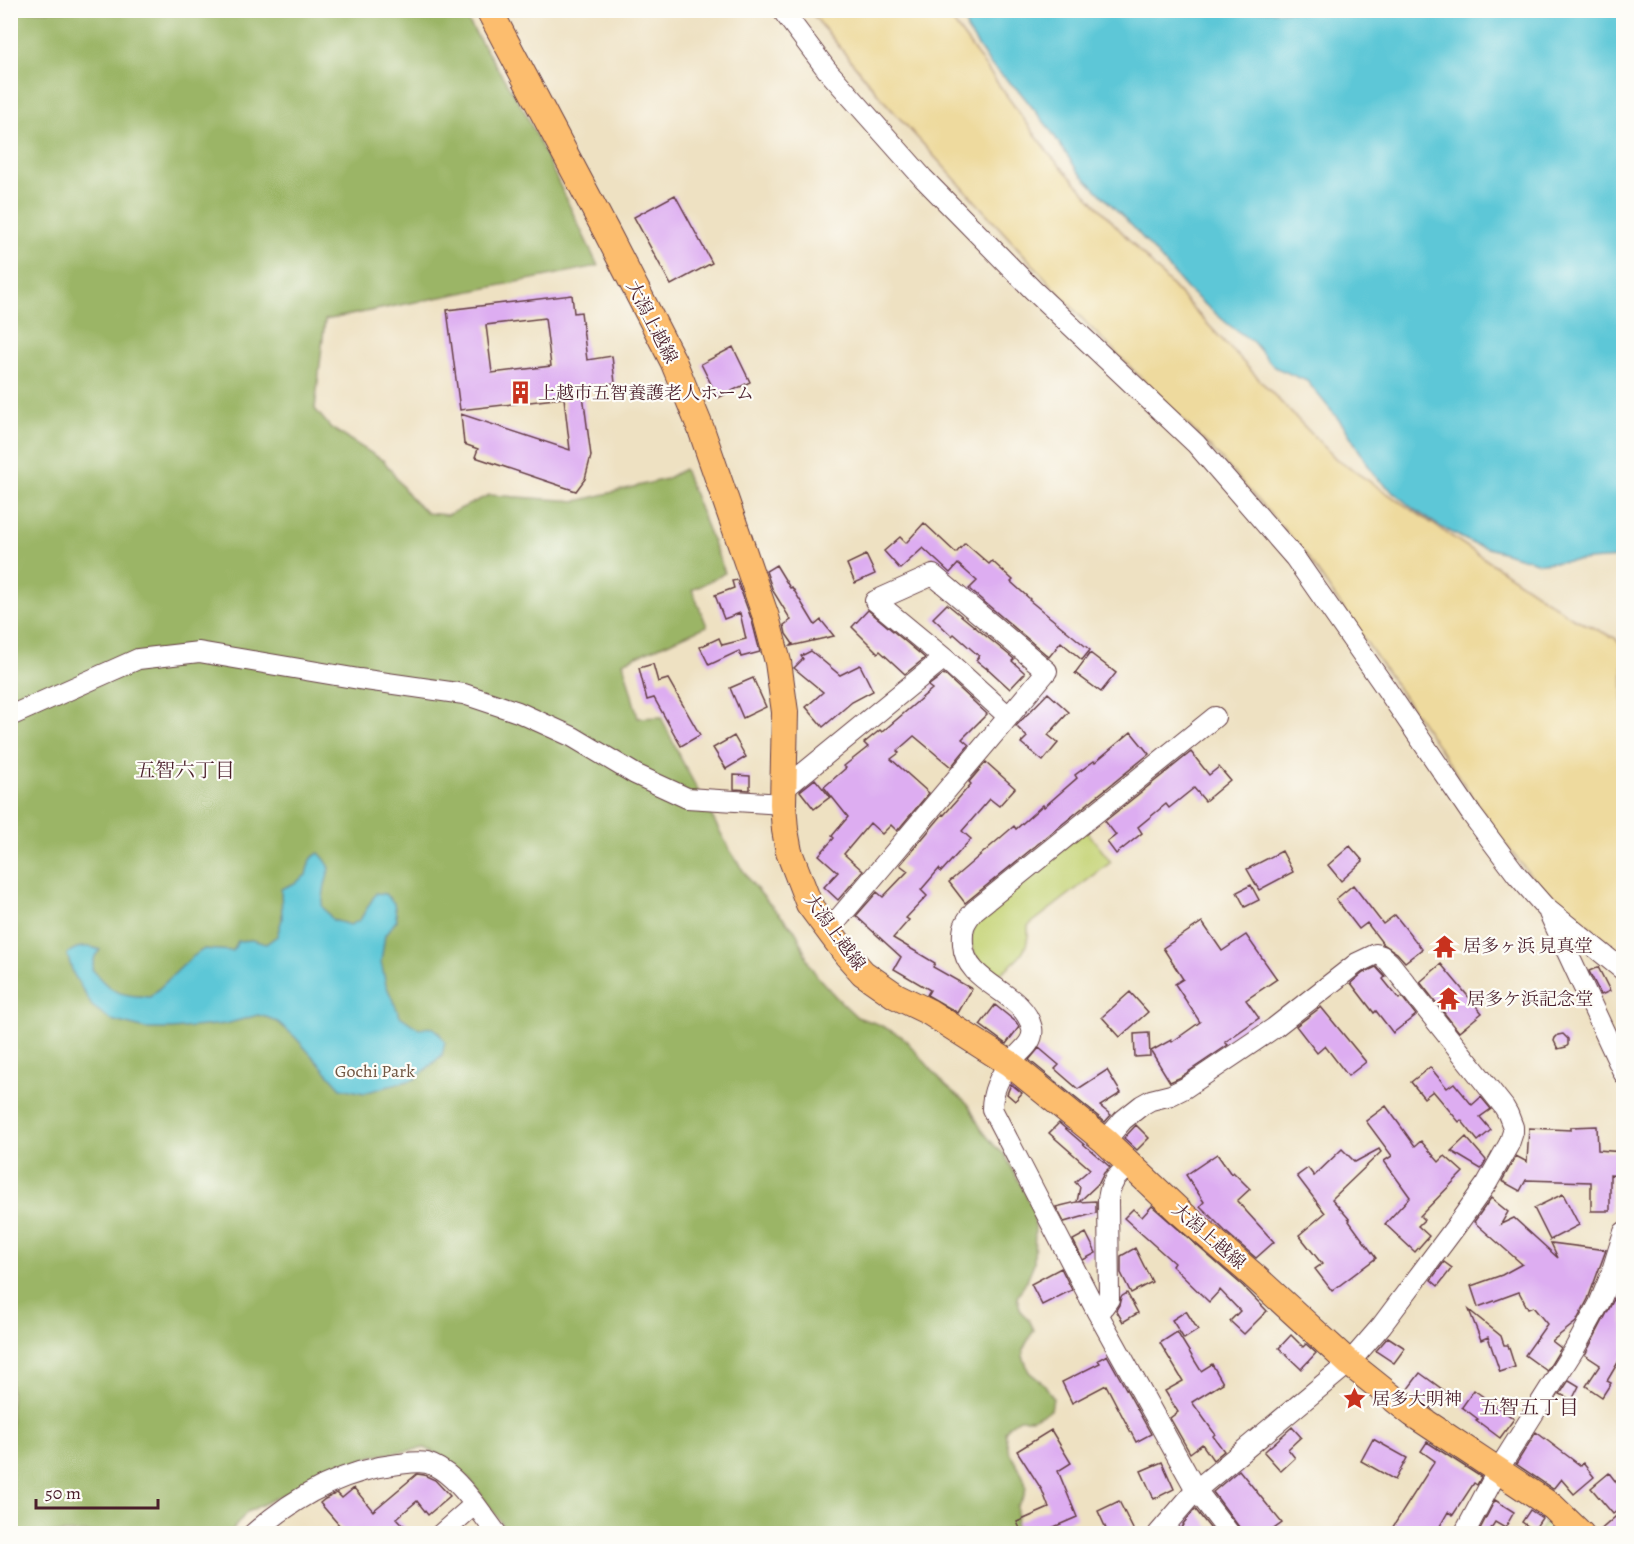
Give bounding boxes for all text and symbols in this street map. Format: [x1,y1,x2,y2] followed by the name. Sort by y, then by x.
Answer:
[621,276,683,368] street label: 大潟上越線
[507,380,533,406] building icon: 上越市五智養護老人ホーム
[538,381,754,405] place label: 上越市五智養護老人ホーム
[135,757,235,784] district label: 五智六丁目
[799,889,871,975] street label: 大潟上越線
[1432,933,1458,959] temple icon: 居多ヶ浜 見真堂
[1463,934,1593,958] place label: 居多ヶ浜 見真堂
[1436,986,1462,1012] temple icon: 居多ケ浜記念堂
[1467,987,1593,1011] place label: 居多ケ浜記念堂
[335,1059,415,1083] park label: Gochi Park
[1167,1197,1251,1275] street label: 大潟上越線
[1341,1386,1367,1412] place icon: 居多大明神
[1372,1387,1462,1411] place label: 居多大明神
[1479,1394,1579,1421] district label: 五智五丁目
[36,1472,158,1510] scale bar
[45,1481,81,1505] text: 50 m

